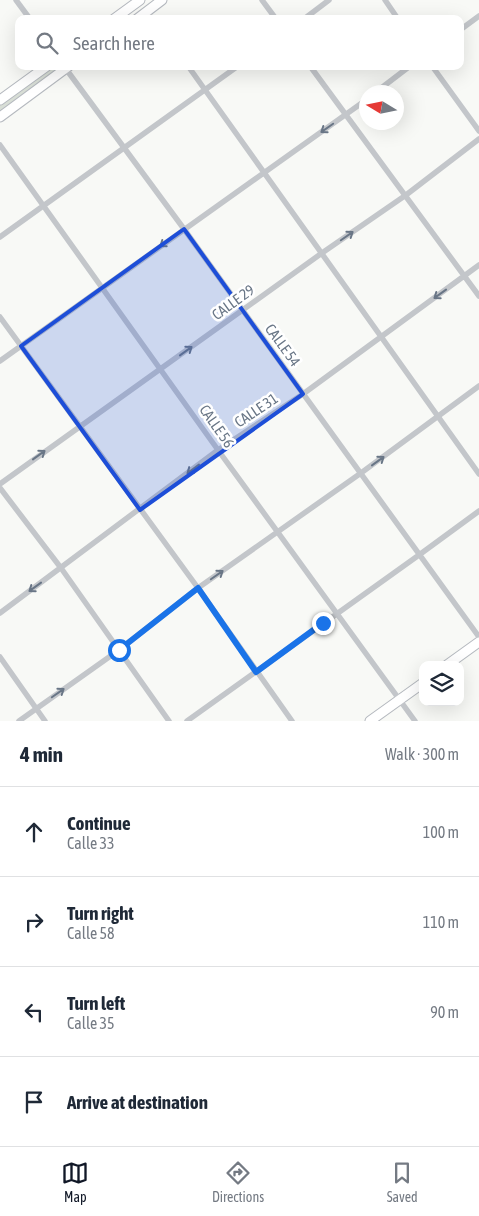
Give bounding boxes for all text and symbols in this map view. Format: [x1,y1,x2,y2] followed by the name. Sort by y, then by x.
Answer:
[15,15,464,70] search box
[33,29,61,57] icon: search
[73,32,155,54] text: Search here
[359,85,404,130] north arrow
[320,123,334,133] one-way arrow
[339,231,353,241] one-way arrow
[159,237,173,247] one-way arrow
[208,281,258,323] street label: CALLE 29
[433,289,447,299] one-way arrow
[262,320,304,370] street label: CALLE 54
[179,346,193,356] one-way arrow
[231,389,281,431] street label: CALLE 31
[196,401,238,451] street label: CALLE 56
[32,450,46,460] one-way arrow
[371,456,385,466] one-way arrow
[187,464,200,475] one-way arrow
[210,570,224,580] one-way arrow
[29,582,42,593] one-way arrow
[312,612,335,635] route end
[108,639,131,662] route start
[419,661,464,706] map controls
[419,661,464,706] button: layers
[51,688,65,698] one-way arrow
[20,742,63,766] text: 4 min
[385,745,459,763] text: Walk · 300 m
[67,812,131,834] text: Continue
[20,818,48,846] icon: ahead
[423,823,459,841] text: 100 m
[67,834,114,852] text: Calle 33
[67,902,134,924] text: Turn right
[20,908,48,936] icon: right
[423,913,459,931] text: 110 m
[67,924,114,942] text: Calle 58
[67,992,125,1014] text: Turn left
[20,998,48,1026] icon: left
[430,1003,459,1021] text: 90 m
[67,1014,114,1032] text: Calle 35
[20,1088,48,1116] icon: arrive
[67,1091,208,1113] text: Arrive at destination
[61,1159,89,1205] tab: Map
[212,1159,264,1205] tab: Directions
[387,1159,418,1205] tab: Saved

